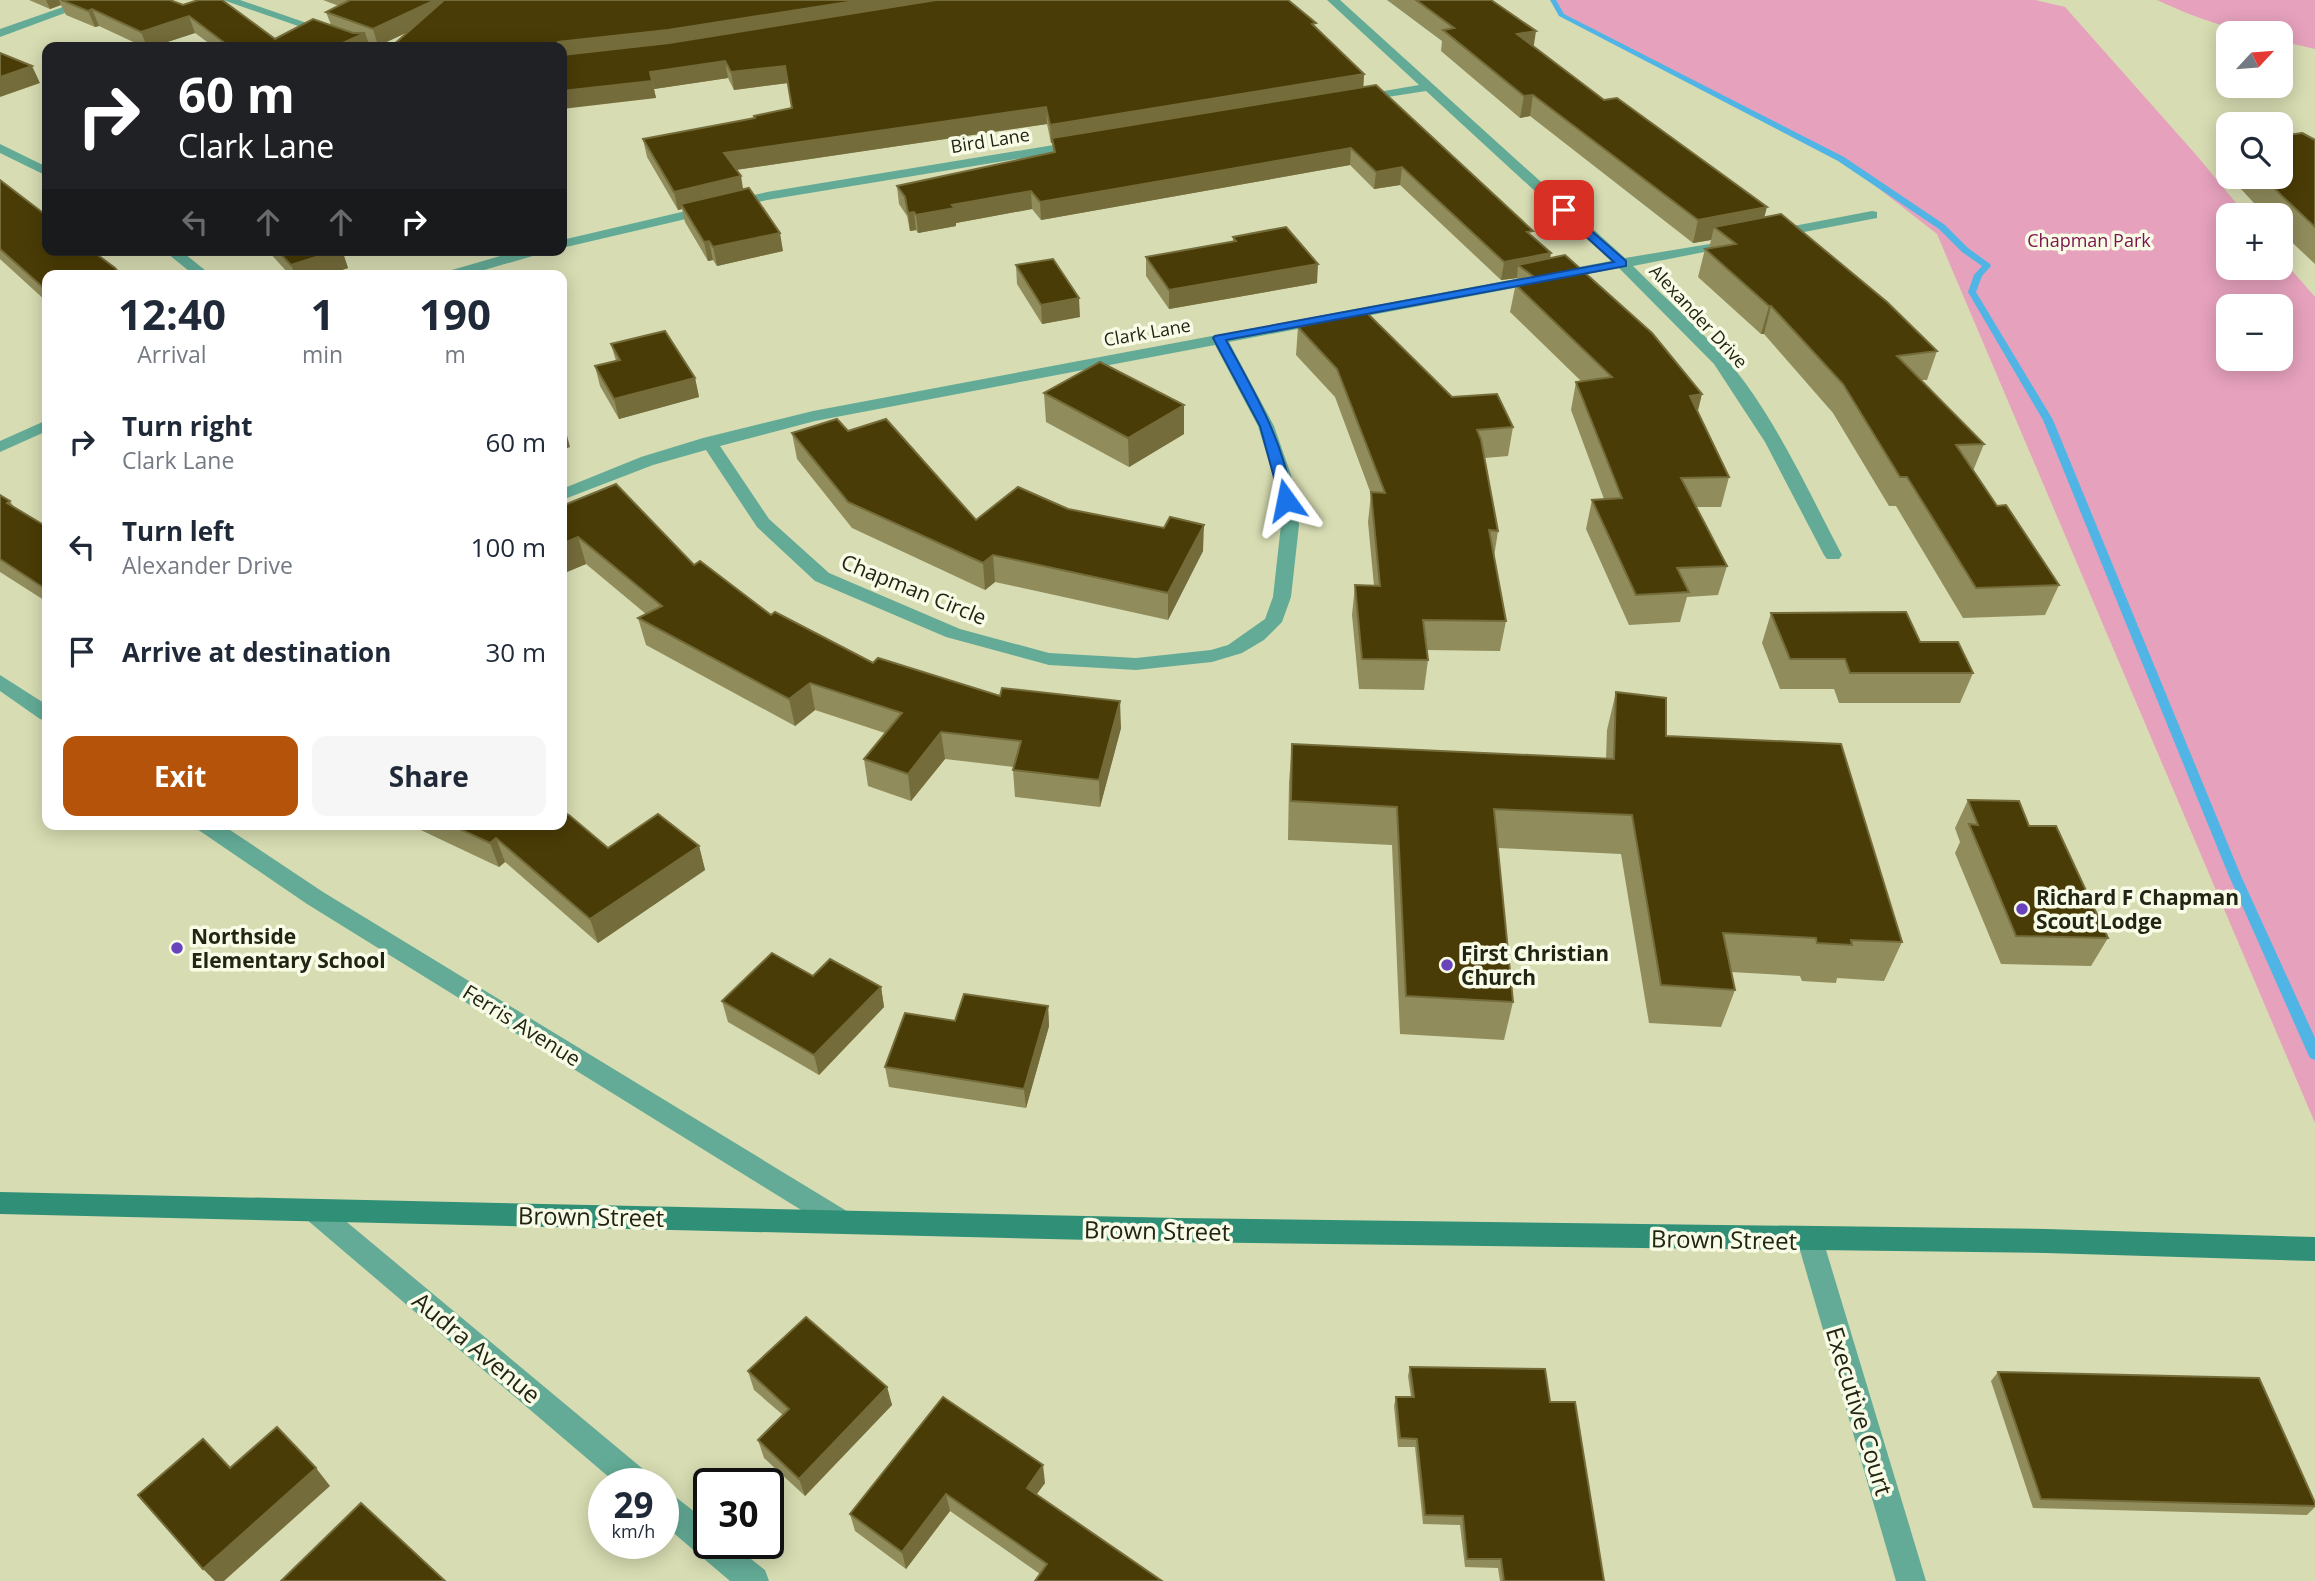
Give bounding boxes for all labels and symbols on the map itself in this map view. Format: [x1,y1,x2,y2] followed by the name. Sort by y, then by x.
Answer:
[2216,21,2292,98] north arrow
[949,122,1031,158] street label: Bird Lane
[1534,180,1594,240] pin
[2027,228,2151,252] park label: Chapman Park
[1645,259,1753,373] street label: Alexander Drive
[1102,313,1192,351] street label: Clark Lane
[1249,463,1323,537] position arrow
[837,547,991,631] street label: Chapman Circle
[2036,883,2239,935] place label: Richard F Chapman Scout Lodge
[2014,901,2030,917] marker: Richard F Chapman Scout Lodge
[191,922,386,974] place label: Northside Elementary School
[1461,939,1609,991] place label: First Christian Church
[169,940,185,956] marker: Northside Elementary School
[1439,957,1455,973] marker: First Christian Church
[458,978,586,1072] street label: Ferris Avenue
[518,1198,664,1234] street label: Brown Street
[1084,1212,1230,1248] street label: Brown Street
[1651,1221,1797,1257] street label: Brown Street
[406,1284,548,1410] street label: Audra Avenue
[1819,1323,1901,1499] street label: Executive Court
[693,1468,784,1559] speed limit sign: 30

